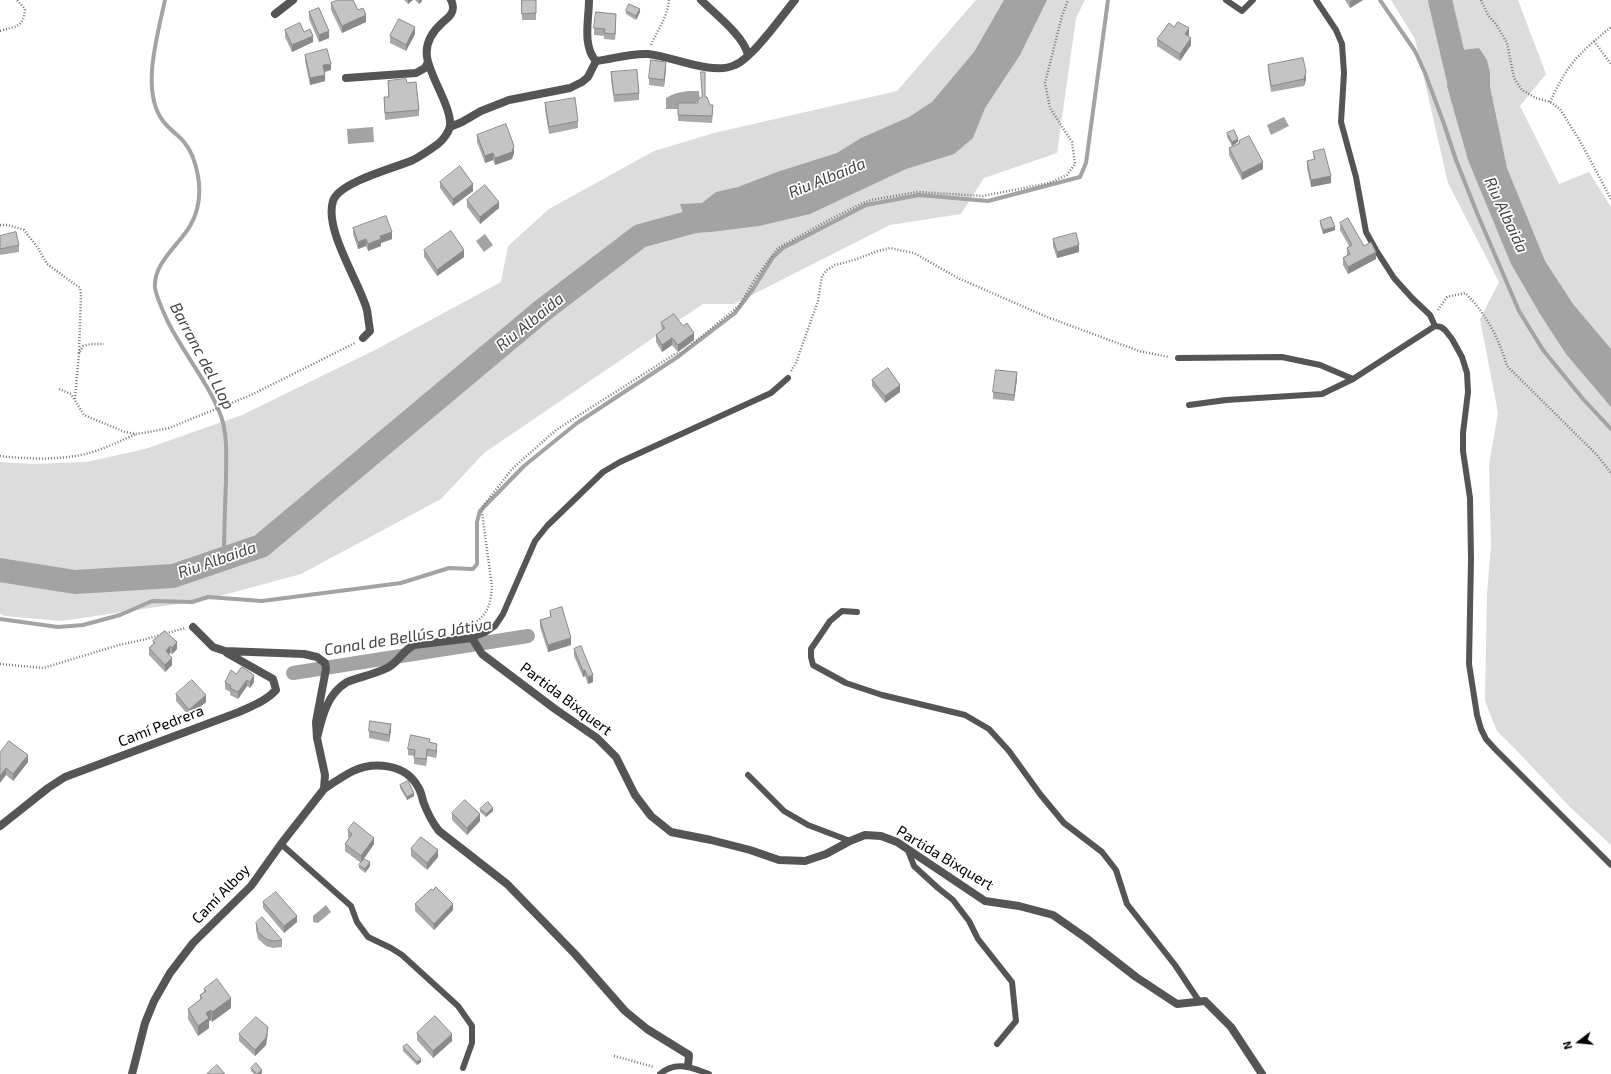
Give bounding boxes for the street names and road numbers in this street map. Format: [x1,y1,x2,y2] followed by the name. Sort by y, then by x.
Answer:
[517,659,615,739] street label: Partida Bixquert
[116,701,206,751] street label: Camí Pedrera
[893,822,997,894] street label: Partida Bixquert
[188,861,254,927] street label: Camí Alboy

